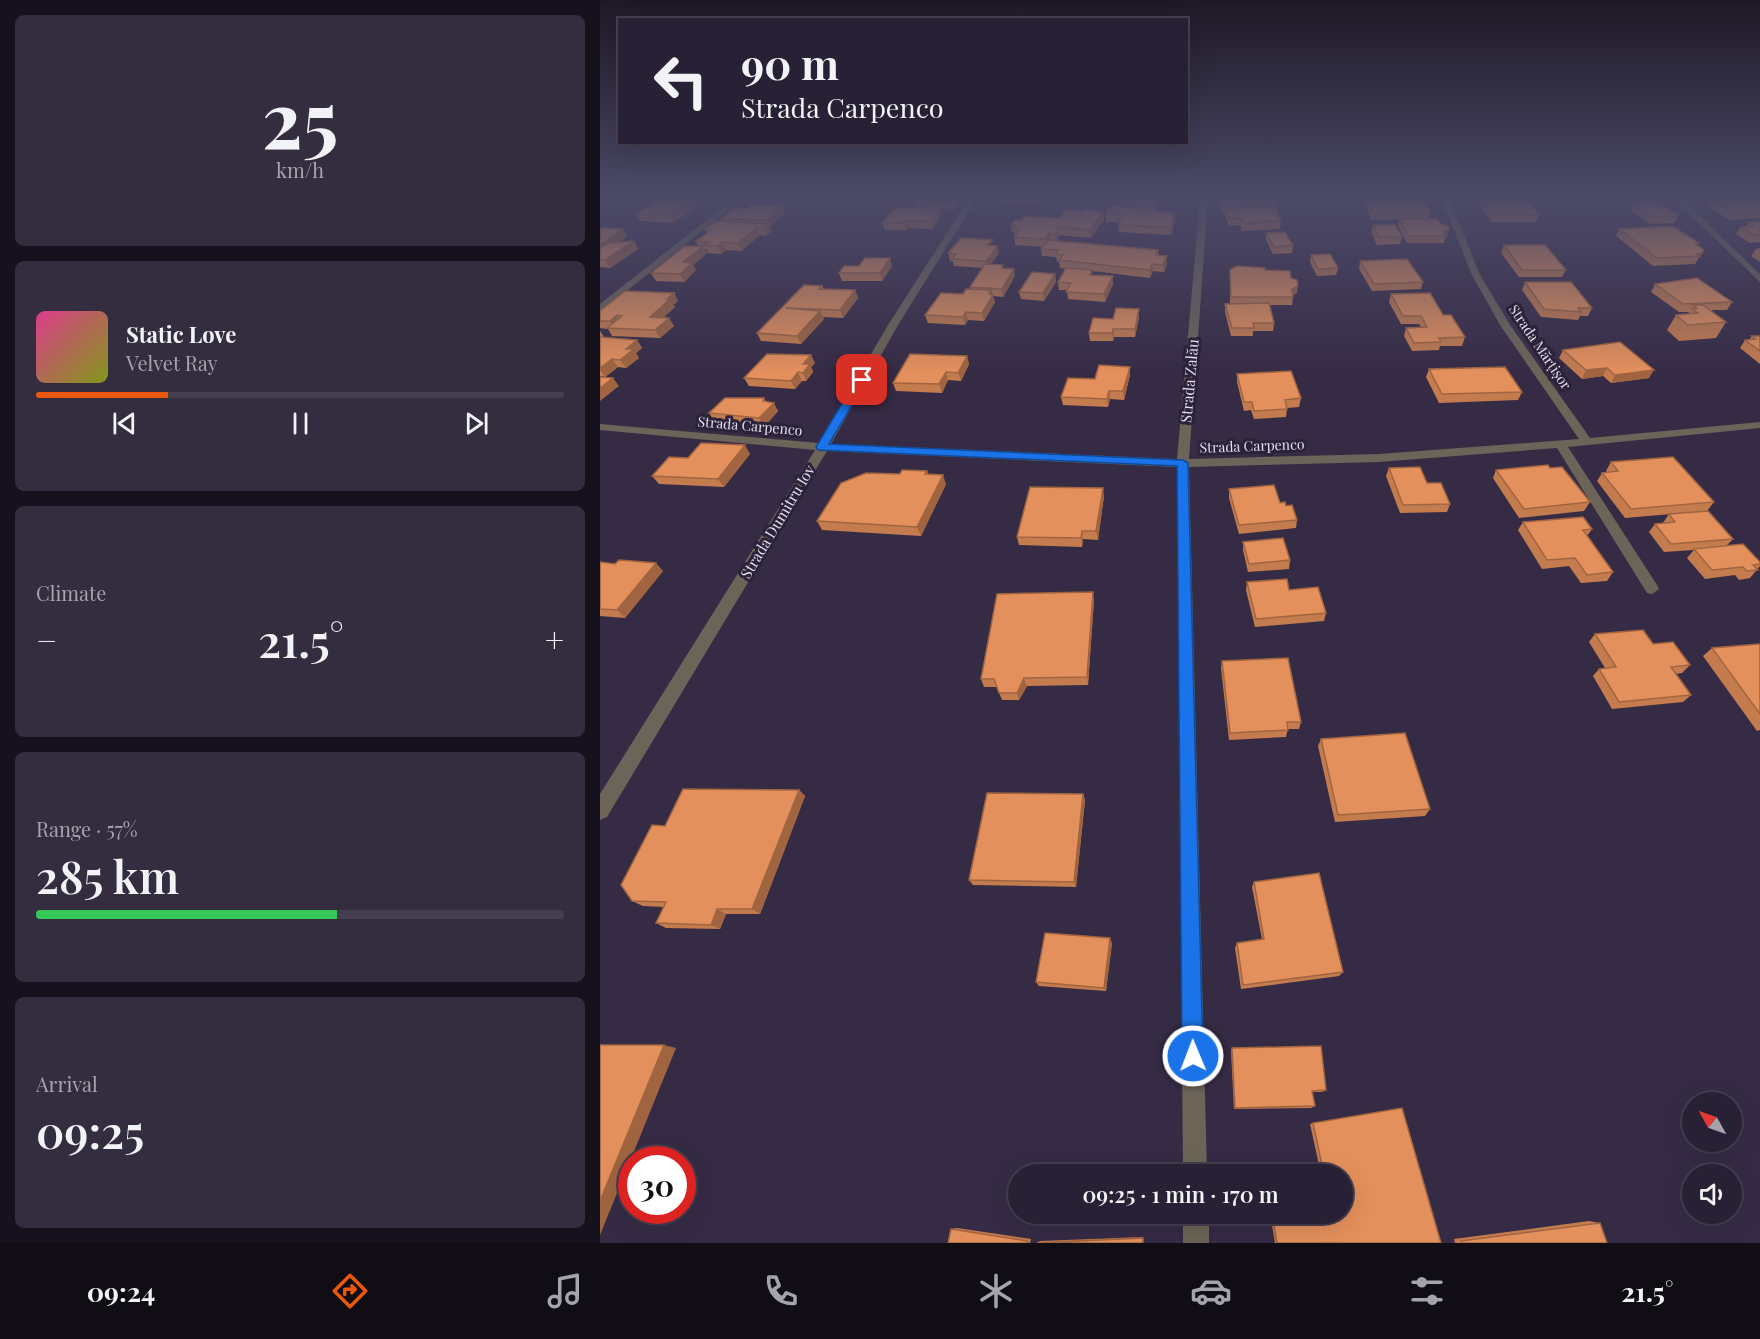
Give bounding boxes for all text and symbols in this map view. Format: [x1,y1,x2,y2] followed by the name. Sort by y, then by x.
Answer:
[741,35,839,91] text: 90 m
[642,42,720,120] icon: left
[262,65,338,169] text: 25
[741,89,944,125] text: Strada Carpenco
[276,156,324,183] text: km/h
[1505,301,1576,394] street label: Strada Mărțișor
[126,319,236,349] text: Static Love
[1175,338,1203,424] street label: Strada Zalău
[126,349,218,376] text: Velvet Ray
[836,354,887,405] pin
[845,363,878,396] icon: arrive
[108,407,141,440] icon: previous
[284,407,317,440] icon: pause
[460,407,493,440] icon: next
[697,411,804,440] street label: Strada Carpenco
[1199,434,1305,457] street label: Strada Carpenco
[735,460,819,582] street label: Strada Dumitru Iov
[36,579,106,606] text: Climate
[258,609,344,669] text: 21.5°
[36,617,57,661] text: −
[545,617,564,661] text: +
[36,815,138,842] text: Range · 57%
[36,845,179,905] text: 285 km
[1161,1024,1225,1088] position arrow
[36,1070,98,1097] text: Arrival
[1682,1092,1742,1152] north arrow
[1682,1092,1742,1224] map controls
[36,1100,144,1160] text: 09:25
[618,1146,696,1224] speed limit sign: 30
[1682,1164,1742,1224] button: sound
[1082,1179,1279,1209] text: 09:25 · 1 min · 170 m
[329,1270,371,1312] icon: directions
[544,1270,586,1312] icon: music
[760,1270,802,1312] icon: phone
[975,1270,1017,1312] icon: climate
[1190,1270,1232,1312] icon: car
[1406,1270,1448,1312] icon: filters
[87,1273,155,1309] text: 09:24
[1621,1273,1673,1309] text: 21.5°

